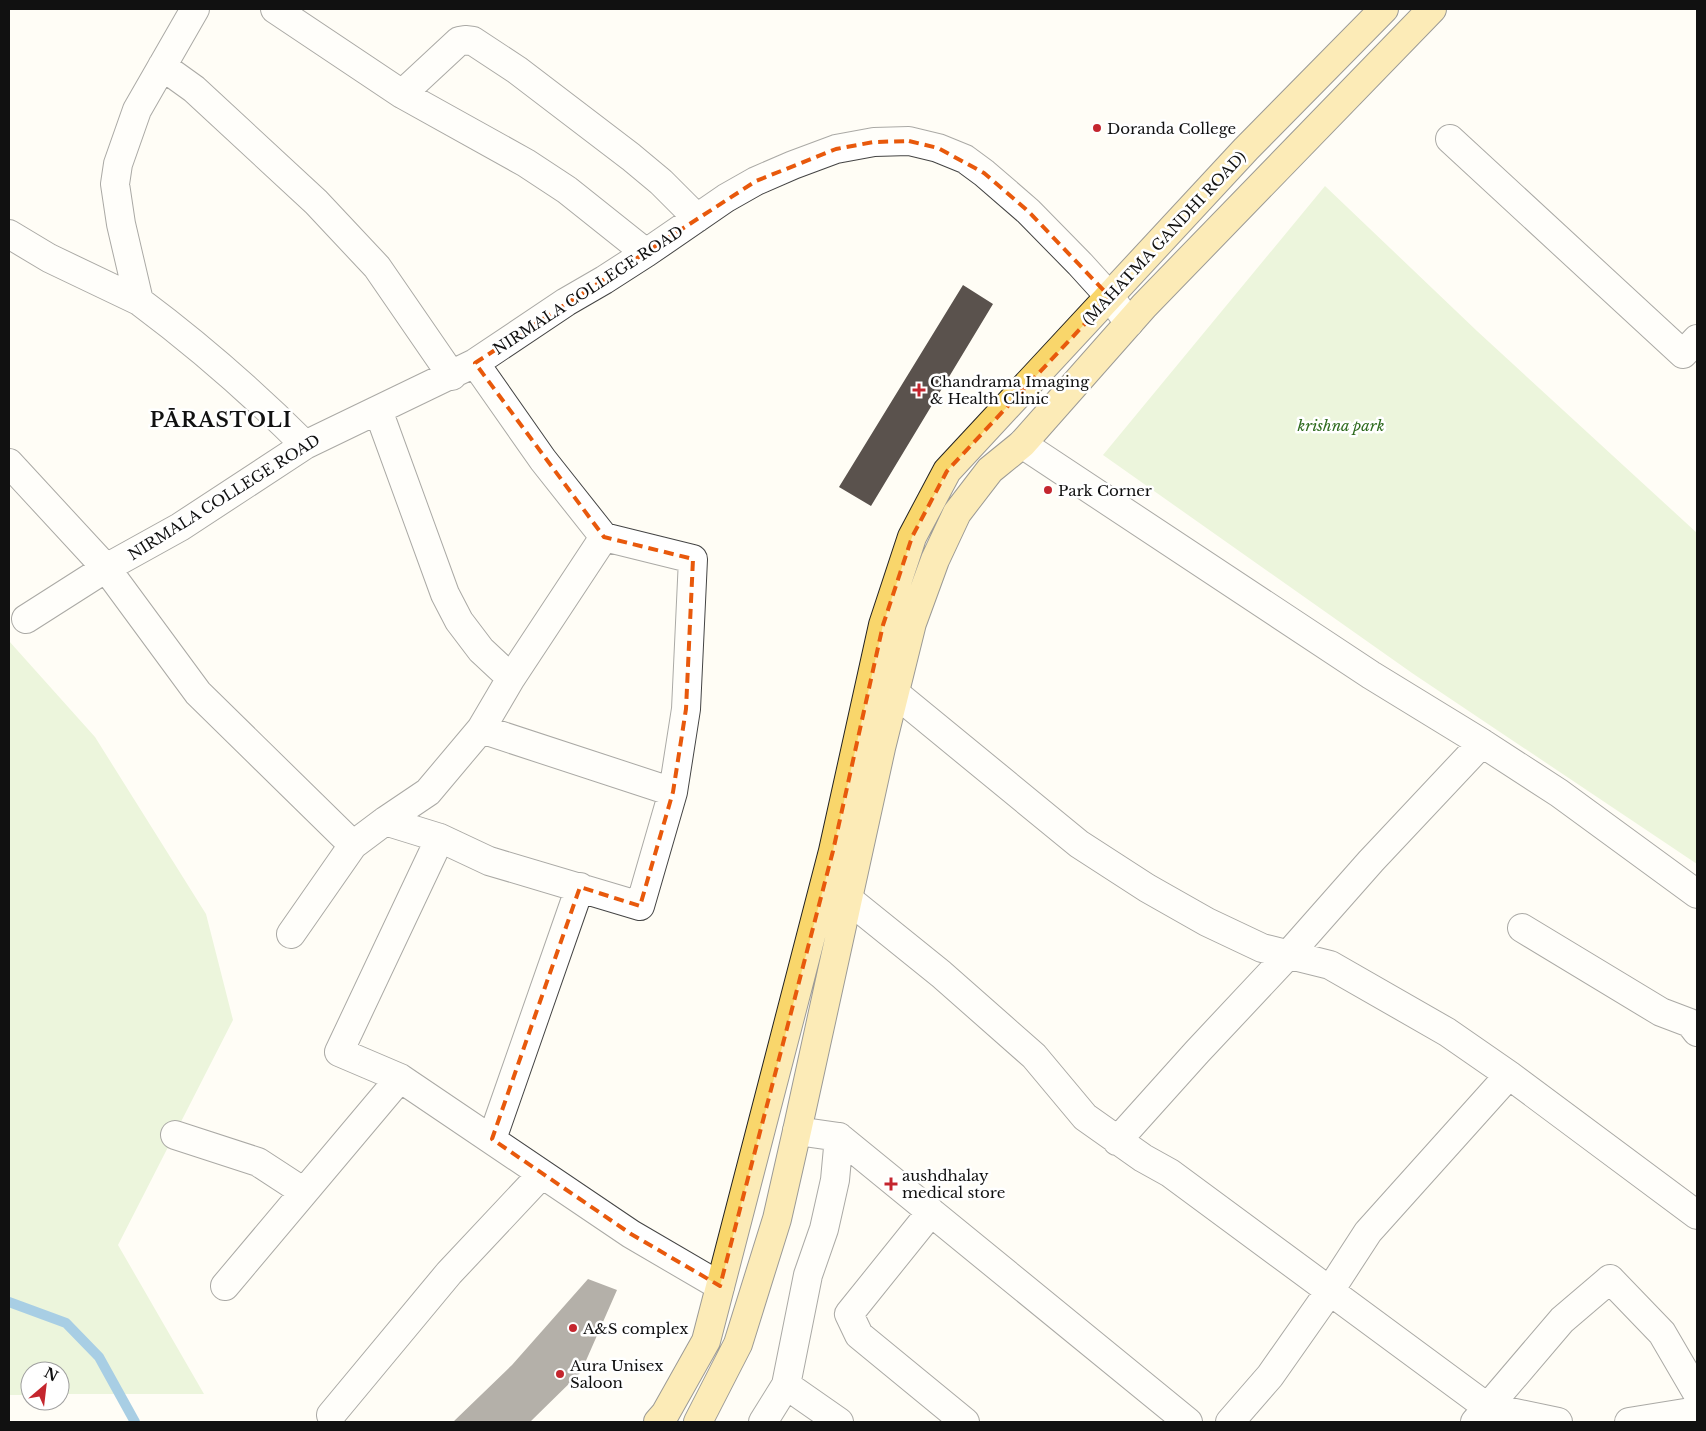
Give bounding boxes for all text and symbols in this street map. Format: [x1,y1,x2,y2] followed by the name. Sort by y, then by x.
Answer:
[1107,119,1236,138] place label: Doranda College
[1091,122,1103,134] marker: Doranda College
[1078,147,1250,329] street label: (MAHATMA GANDHI ROAD)
[489,221,687,359] street label: NIRMALA COLLEGE ROAD
[930,372,1090,408] place label: Chandrama Imaging & Health Clinic
[912,383,926,397] marker: Chandrama Imaging & Health Clinic
[150,408,292,432] district label: PĀRASTOLI
[1297,416,1384,435] park label: krishna park
[125,430,323,564] street label: NIRMALA COLLEGE ROAD
[1058,481,1153,500] place label: Park Corner
[1042,484,1054,496] marker: Park Corner
[902,1166,1005,1202] place label: aushdhalay medical store
[884,1177,898,1191] marker: aushdhalay medical store
[582,1319,688,1338] place label: A&S complex
[567,1322,579,1334] marker: A&S complex
[569,1356,663,1392] place label: Aura Unisex Saloon
[20,1361,70,1411] north arrow
[41,1363,61,1386] text: N
[554,1368,566,1380] marker: Aura Unisex Saloon

